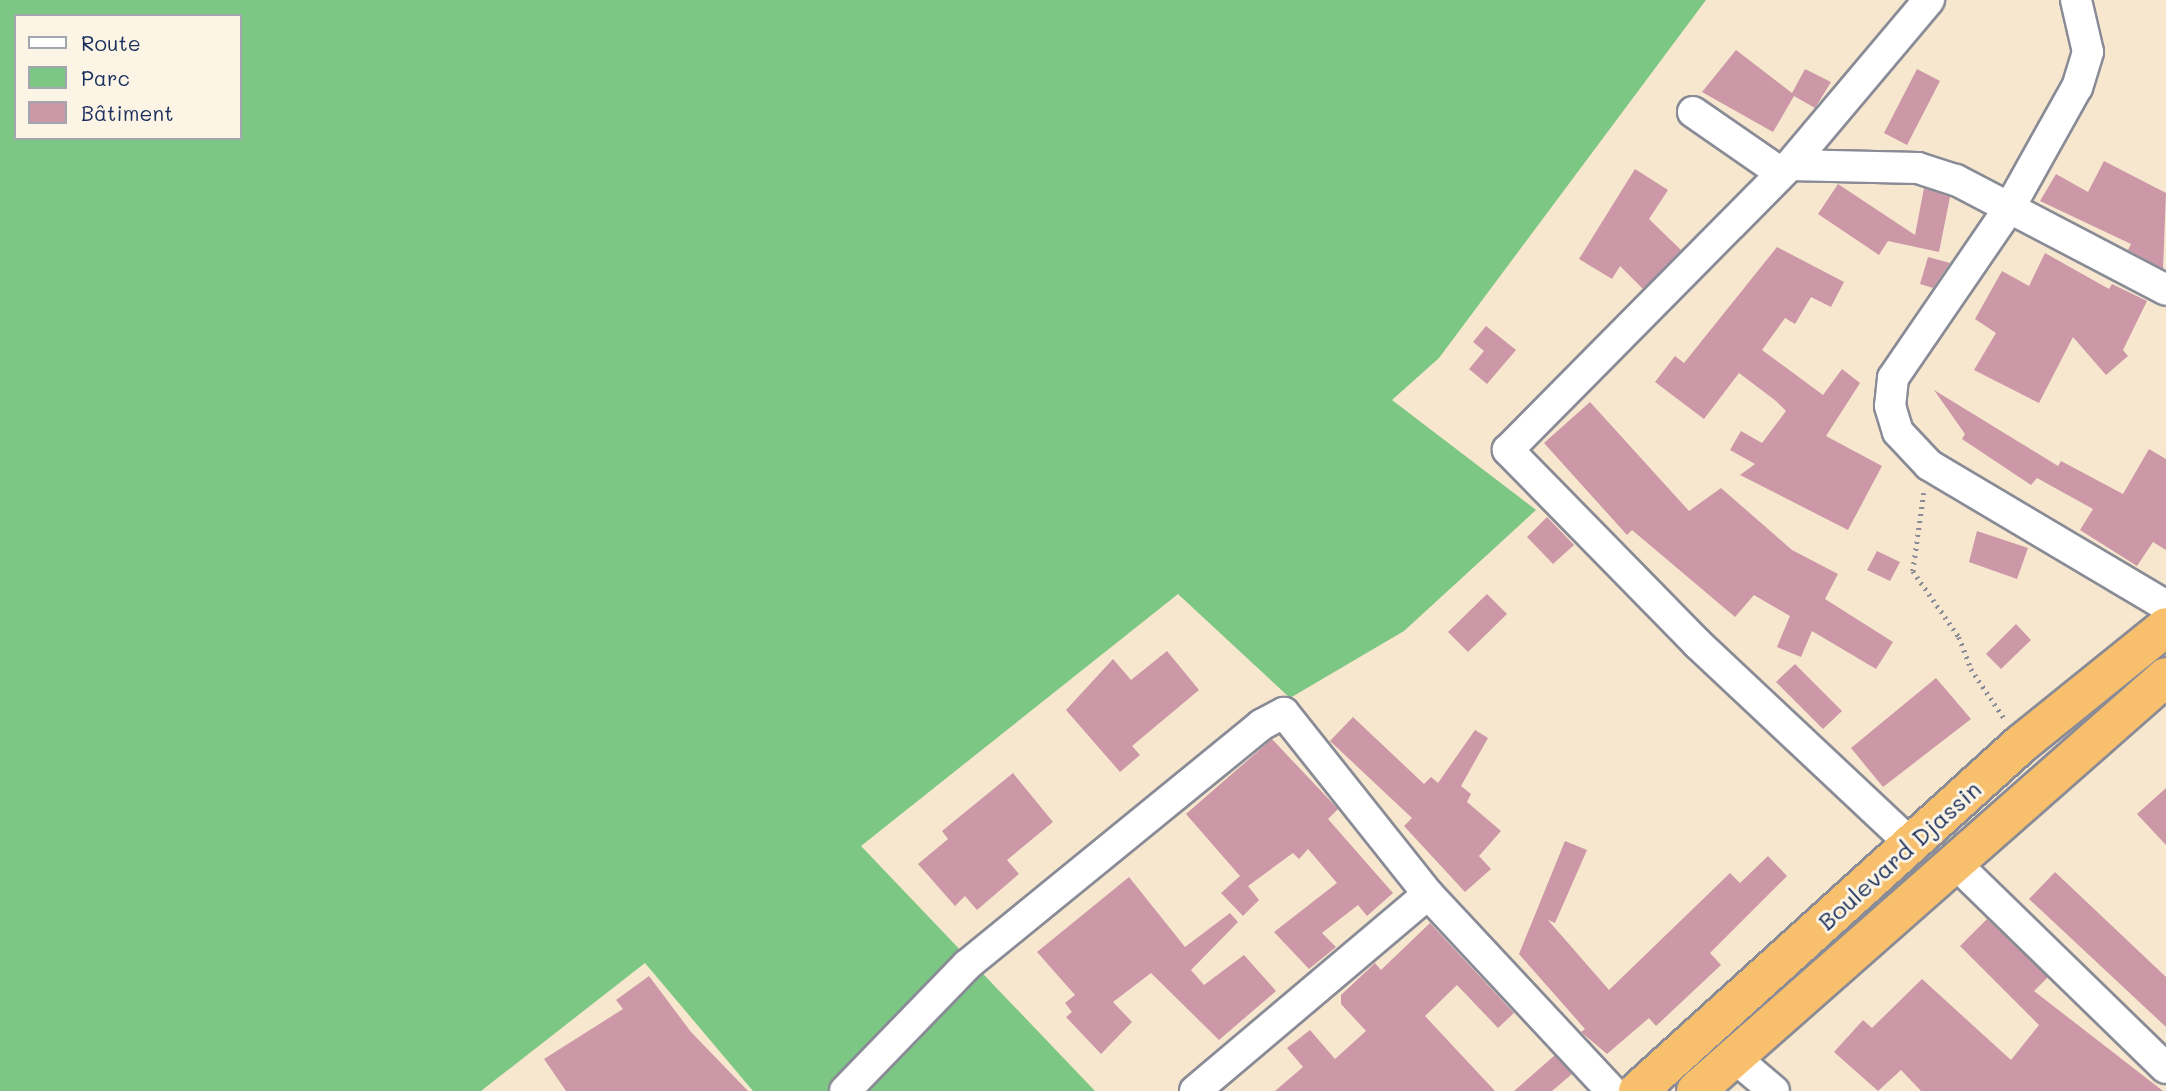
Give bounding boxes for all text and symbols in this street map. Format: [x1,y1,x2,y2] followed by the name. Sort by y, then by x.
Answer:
[14,14,242,140] legend
[81,29,141,56] text: Route
[81,64,130,91] text: Parc
[81,99,173,126] text: Bâtiment
[1812,774,1986,936] street label: Boulevard Djassin

